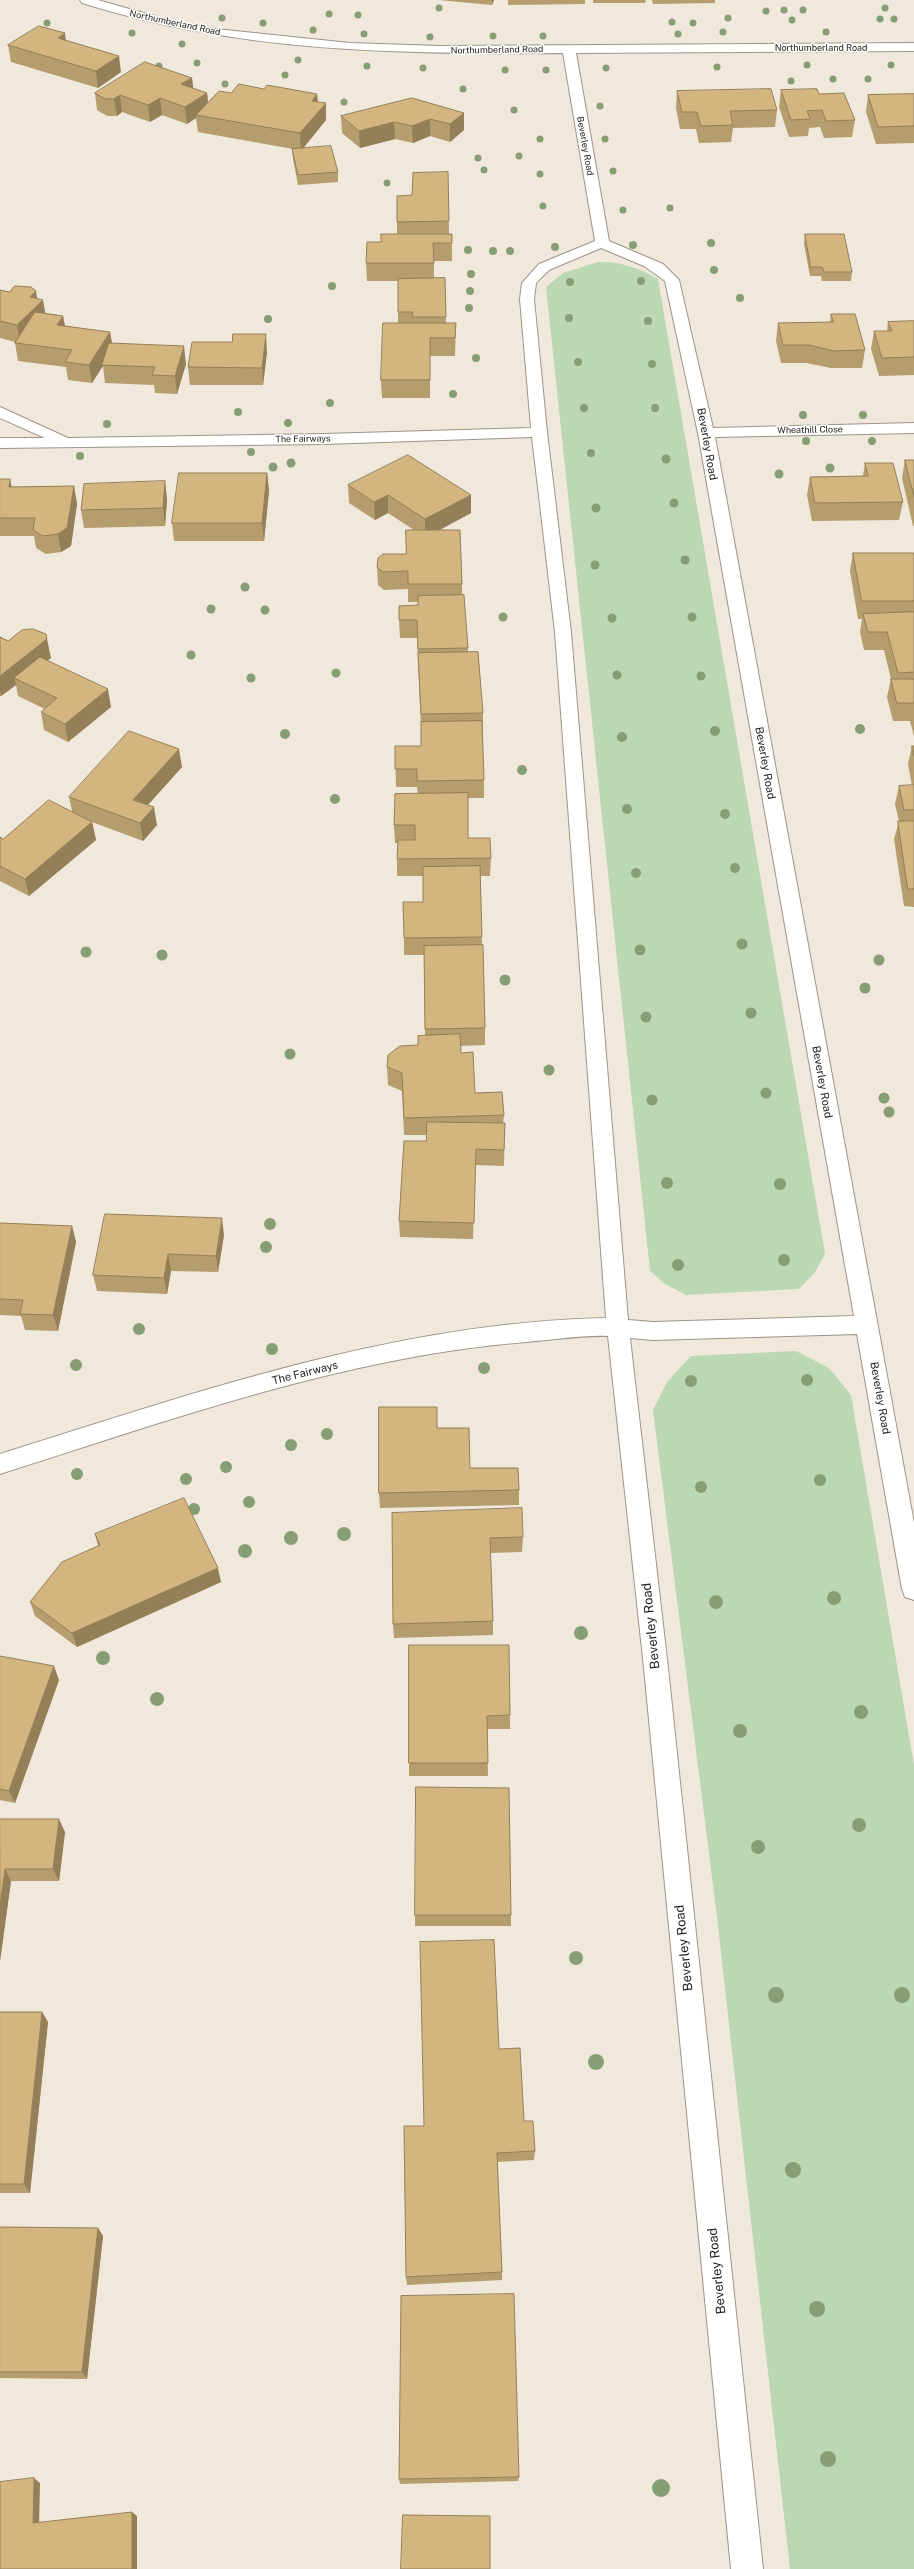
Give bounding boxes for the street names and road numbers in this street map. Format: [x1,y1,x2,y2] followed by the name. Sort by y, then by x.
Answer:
[129,8,221,38] street label: Northumberland Road
[775,43,867,53] street label: Northumberland Road
[451,44,543,56] street label: Northumberland Road
[574,116,596,176] street label: Beverley Road
[694,407,720,481] street label: Beverley Road
[777,424,843,436] street label: Wheathill Close
[275,433,331,445] street label: The Fairways
[752,726,778,800] street label: Beverley Road
[809,1045,835,1119] street label: Beverley Road
[271,1358,339,1388] street label: The Fairways
[867,1361,893,1435] street label: Beverley Road
[639,1582,663,1670] street label: Beverley Road
[672,1904,696,1992] street label: Beverley Road
[705,2227,729,2315] street label: Beverley Road

